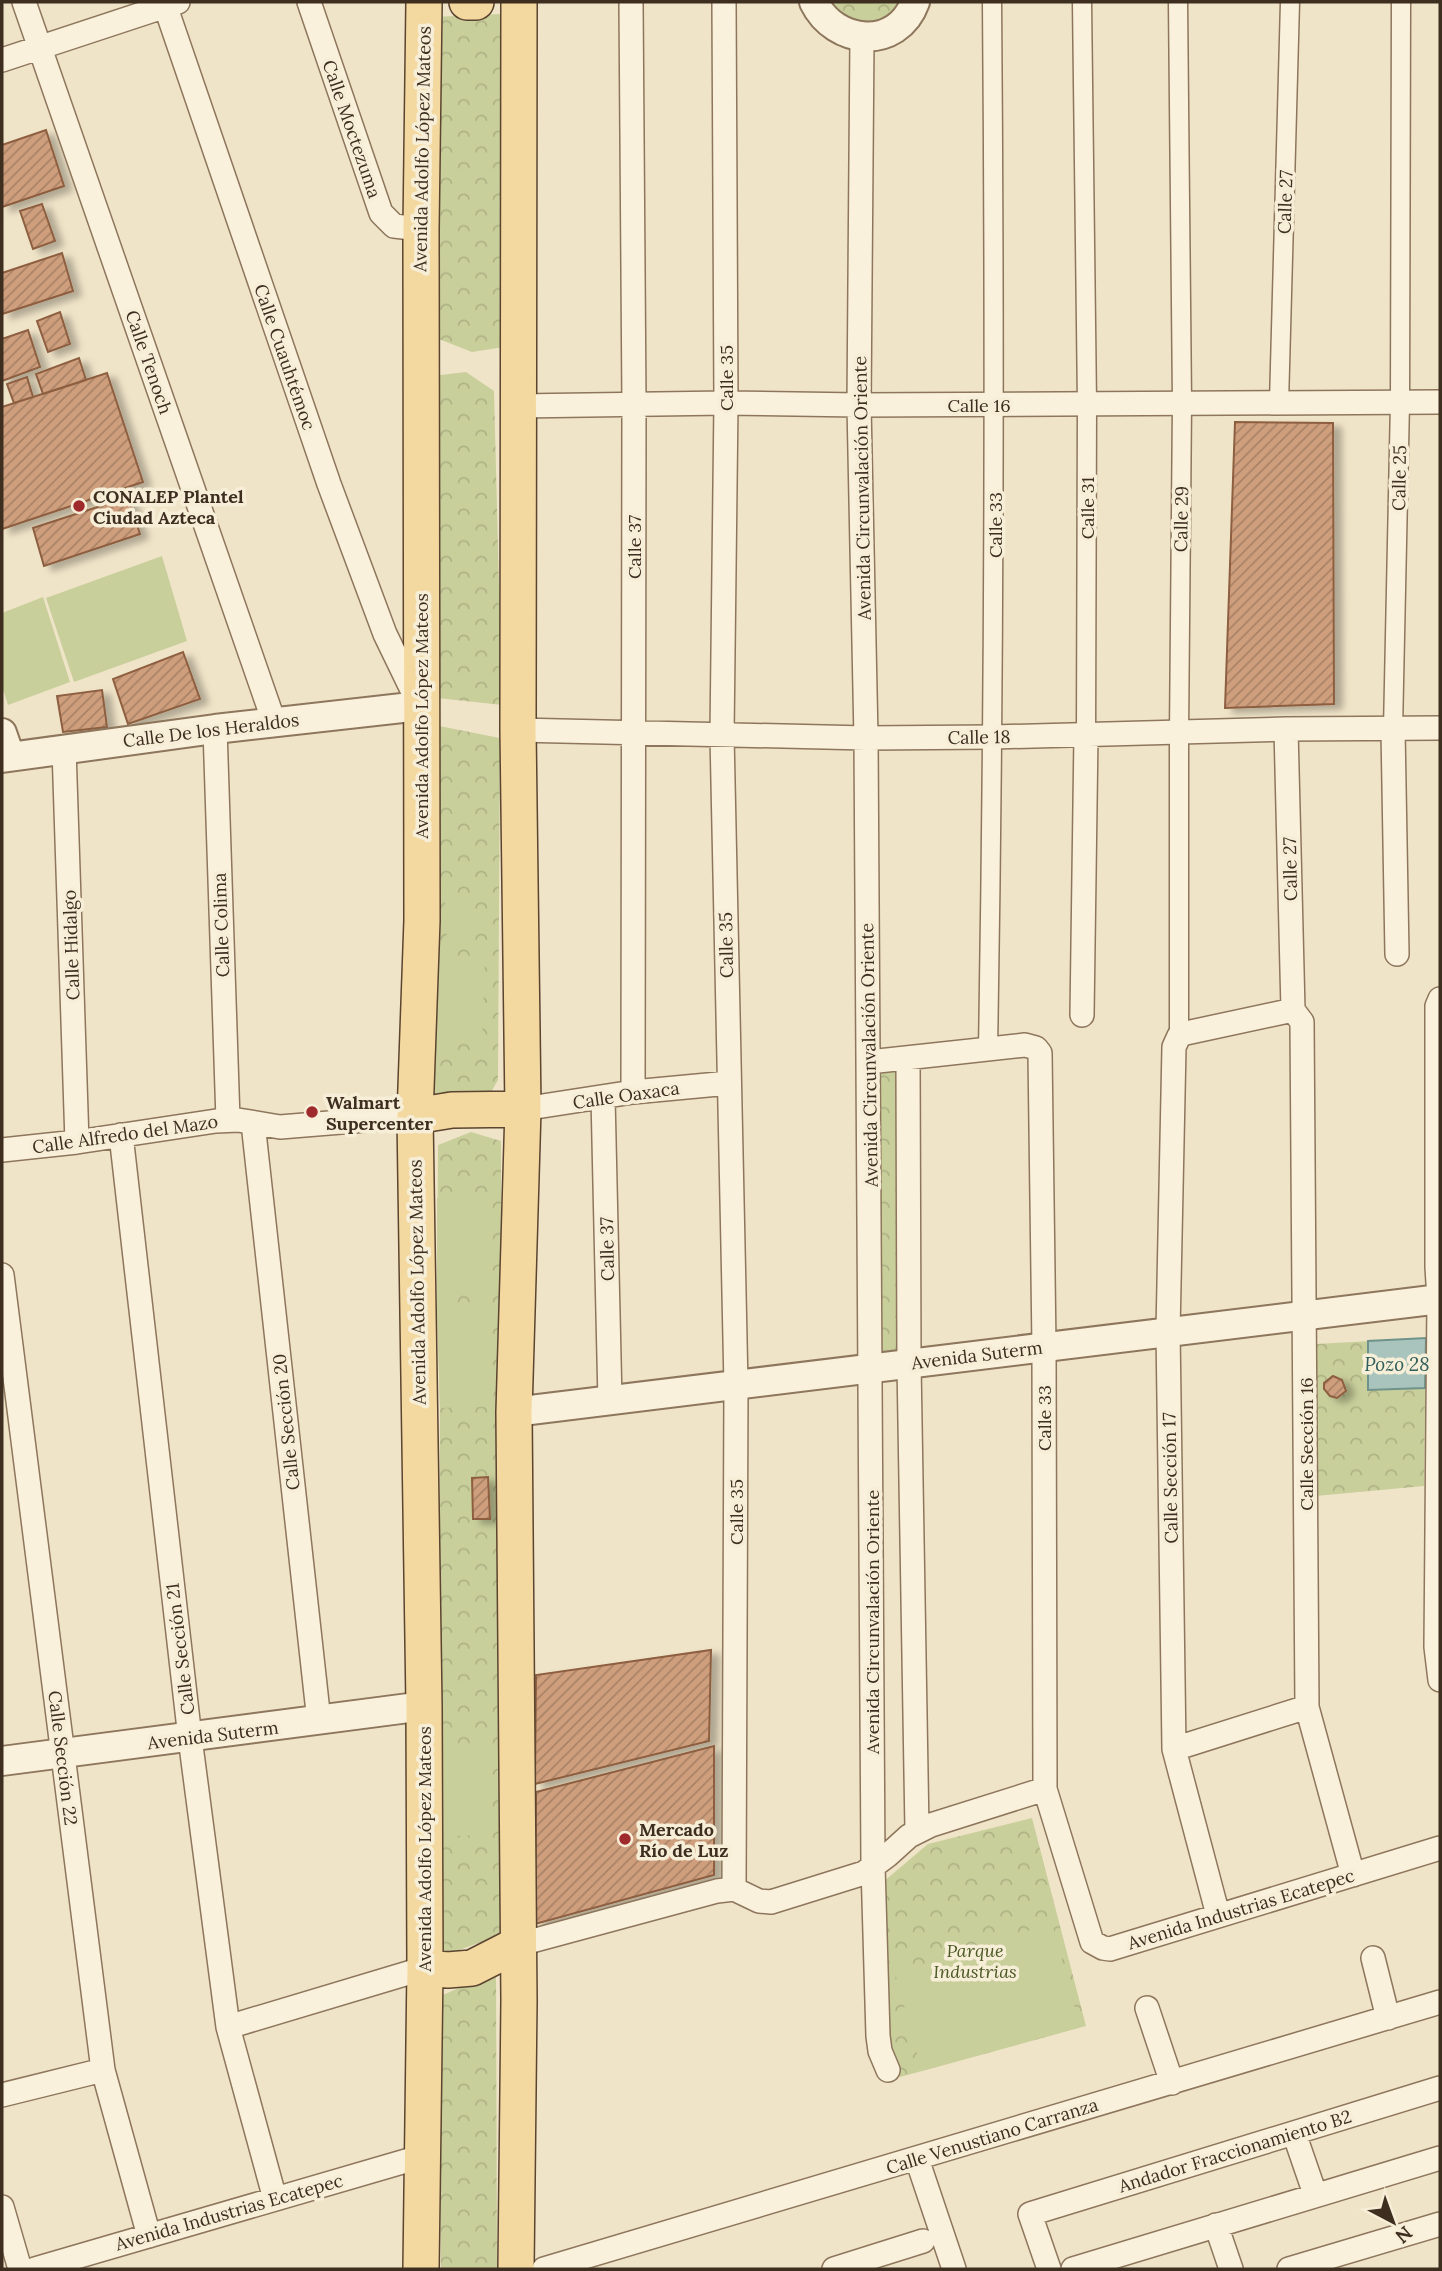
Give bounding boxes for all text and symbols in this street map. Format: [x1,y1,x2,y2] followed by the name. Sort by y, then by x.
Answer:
[408,26,436,273] street label: Avenida Adolfo López Mateos
[318,57,386,201] street label: Calle Moctezuma
[1272,170,1298,234] street label: Calle 27
[249,281,321,433] street label: Calle Cuauhtémoc
[120,307,178,417] street label: Calle Tenoch
[715,345,738,411] street label: Calle 35
[848,355,876,621] street label: Avenida Circunvalación Oriente
[947,394,1011,417] street label: Calle 16
[1387,445,1411,511] street label: Calle 25
[1076,477,1099,539] street label: Calle 31
[93,485,244,529] place label: CONALEP Plantel Ciudad Azteca
[1169,486,1193,552] street label: Calle 29
[984,492,1007,558] street label: Calle 33
[71,498,87,514] marker: CONALEP Plantel Ciudad Azteca
[623,515,646,579] street label: Calle 37
[410,593,433,840] street label: Avenida Adolfo López Mateos
[122,708,300,752] street label: Calle De los Heraldos
[947,725,1011,749] street label: Calle 18
[1278,837,1302,901] street label: Calle 27
[208,872,234,978] street label: Calle Colima
[58,889,84,1001] street label: Calle Hidalgo
[714,912,738,978] street label: Calle 35
[855,922,883,1188] street label: Avenida Circunvalación Oriente
[571,1076,681,1114] street label: Calle Oaxaca
[326,1091,433,1135] place label: Walmart Supercenter
[304,1104,320,1120] marker: Walmart Supercenter
[31,1110,219,1158] street label: Calle Alfredo del Mazo
[403,1159,431,1406] street label: Avenida Adolfo López Mateos
[595,1217,619,1281] street label: Calle 37
[909,1336,1044,1375] street label: Avenida Suterm
[1364,1352,1430,1376] water label: Pozo 28
[267,1353,305,1491] street label: Calle Sección 20
[1295,1377,1318,1511] street label: Calle Sección 16
[1033,1385,1056,1451] street label: Calle 33
[1157,1412,1183,1544] street label: Calle Sección 17
[725,1479,748,1545] street label: Calle 35
[861,1490,884,1755] street label: Avenida Circunvalación Oriente
[161,1582,199,1716] street label: Calle Sección 21
[43,1689,83,1827] street label: Calle Sección 22
[145,1716,280,1755] street label: Avenida Suterm
[413,1726,436,1973] street label: Avenida Adolfo López Mateos
[639,1818,728,1862] place label: Mercado Río de Luz
[617,1831,633,1847] marker: Mercado Río de Luz
[1124,1864,1357,1955] street label: Avenida Industrias Ecatepec
[933,1939,1017,1983] park label: Parque Industrias
[883,2093,1101,2179] street label: Calle Venustiano Carranza
[1115,2105,1354,2198] street label: Andador Fraccionamiento B2
[112,2168,346,2256] street label: Avenida Industrias Ecatepec
[1358,2187,1428,2257] north arrow
[1391,2221,1418,2249] text: N

